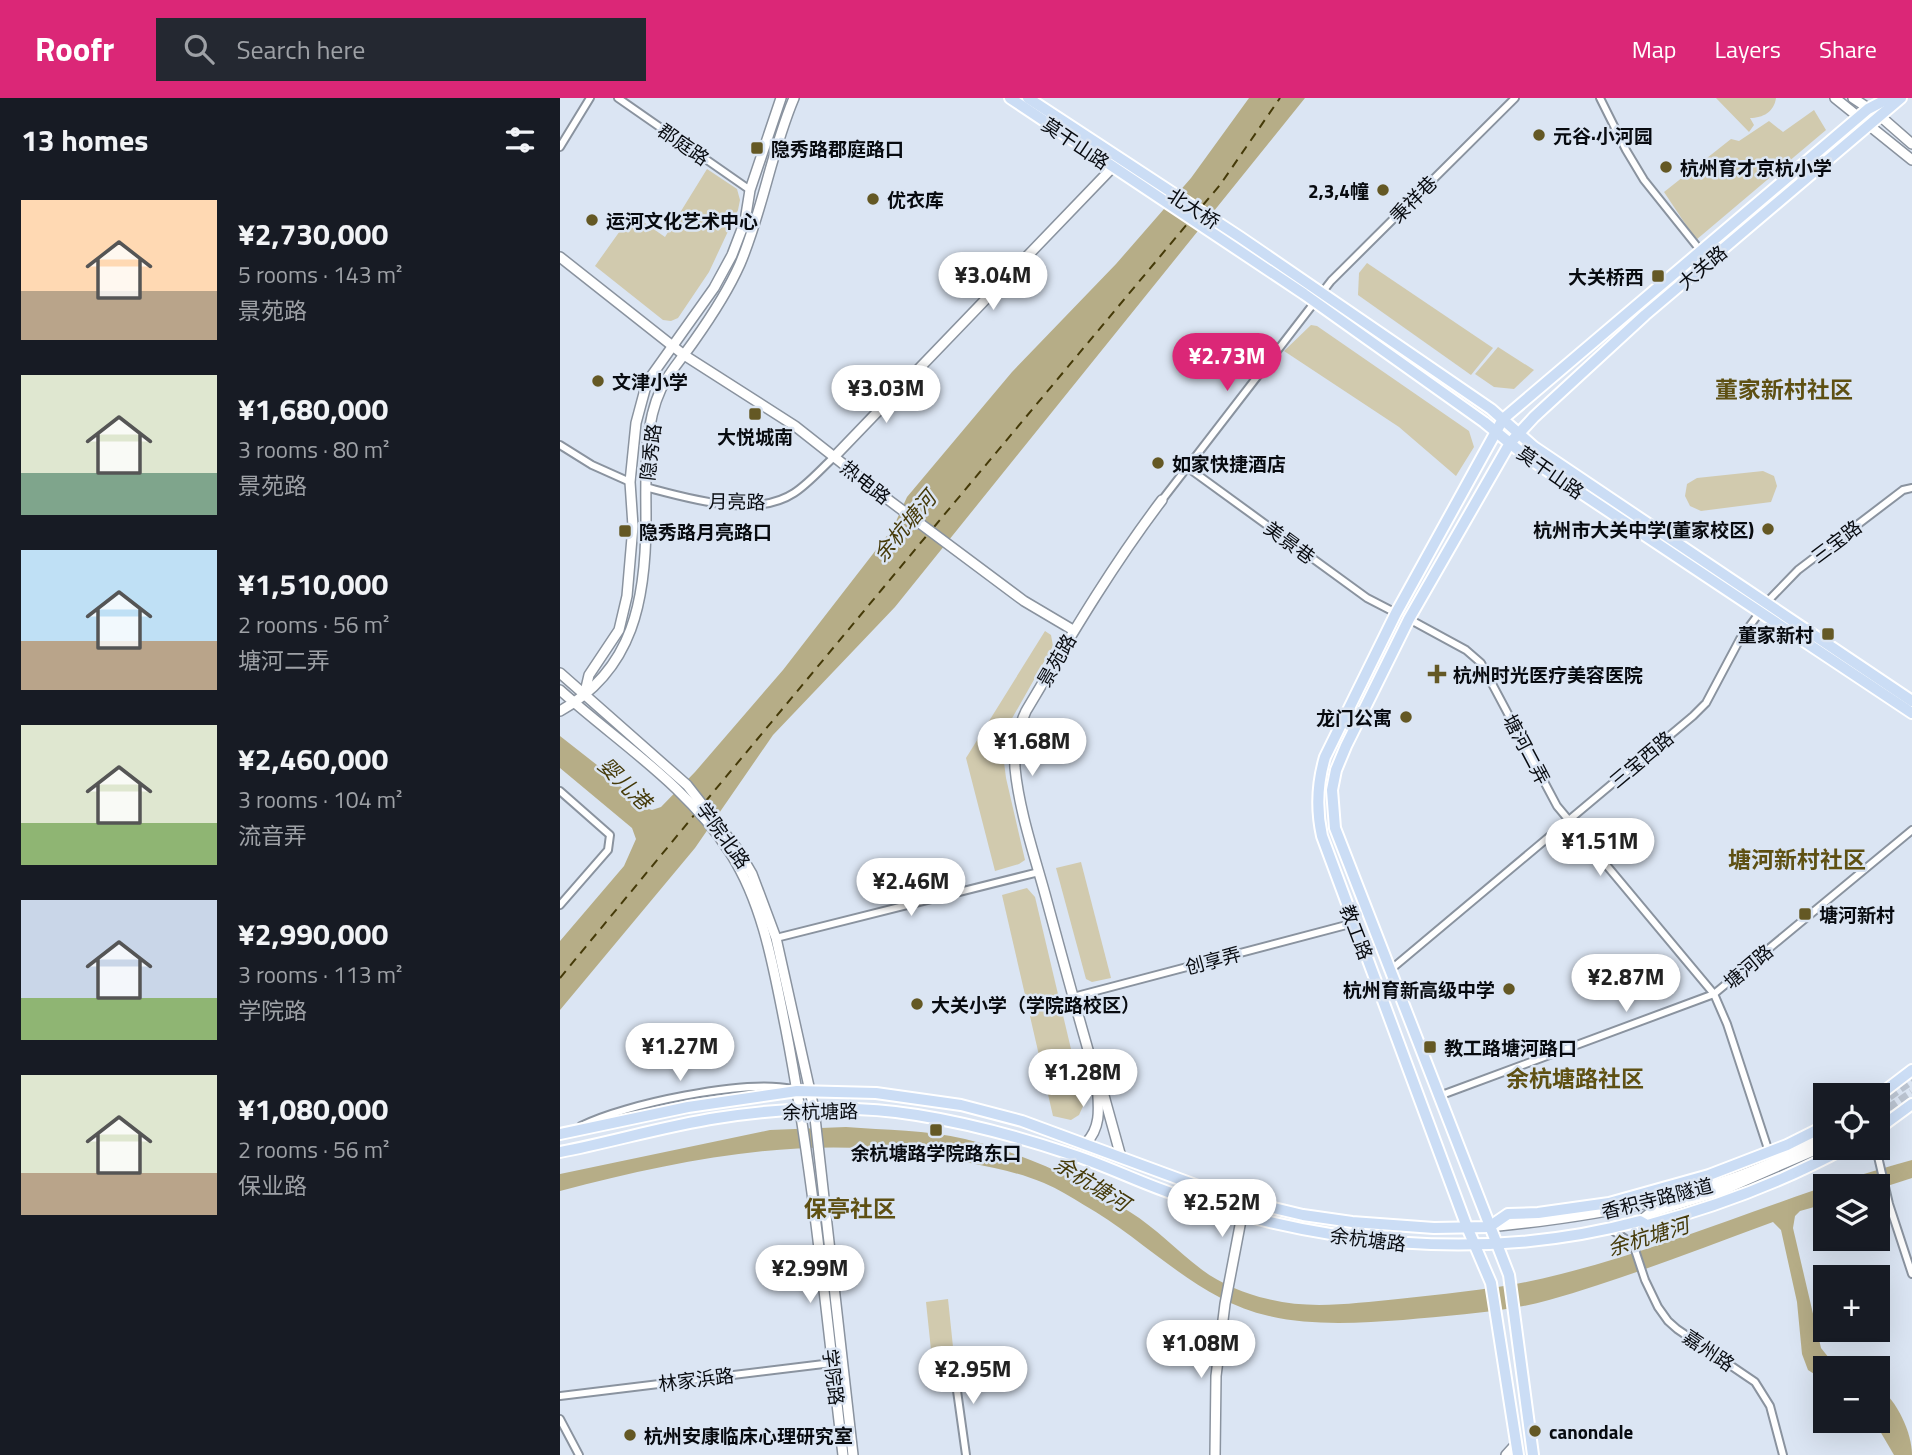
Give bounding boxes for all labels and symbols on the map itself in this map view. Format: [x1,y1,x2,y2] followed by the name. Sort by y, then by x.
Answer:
[1036,110,1116,176] street label: 莫干山路
[652,116,716,172] street label: 郡庭路
[1553,121,1653,150] place label: 元谷·小河园
[1531,127,1547,143] marker: 元谷·小河园
[771,134,904,163] place label: 隐秀路郡庭路口
[749,140,765,156] marker: 隐秀路郡庭路口
[1680,153,1832,182] place label: 杭州育才京杭小学
[1658,159,1674,175] marker: 杭州育才京杭小学
[1383,169,1443,229] street label: 秉祥巷
[1308,176,1369,205] place label: 2,3,4幢
[1162,180,1226,236] street label: 北大桥
[1375,182,1391,198] marker: 2,3,4幢
[887,185,944,214] place label: 优衣库
[865,191,881,207] marker: 优衣库
[606,206,758,235] place label: 运河文化艺术中心
[584,212,600,228] marker: 运河文化艺术中心
[1671,238,1733,296] street label: 大关路
[936,252,1050,312] pin: ¥3.04M
[1568,262,1644,291] place label: 大关桥西
[1650,268,1666,284] marker: 大关桥西
[1170,334,1284,393] pin: ¥2.73M
[829,366,943,425] pin: ¥3.03M
[612,367,688,396] place label: 文津小学
[1715,372,1853,407] district label: 董家新村社区
[590,373,606,389] marker: 文津小学
[747,406,763,422] marker: 大悦城南
[632,422,668,482] street label: 隐秀路
[717,422,793,451] place label: 大悦城南
[1512,438,1590,506] street label: 莫干山路
[1172,449,1286,478] place label: 如家快捷酒店
[835,453,897,511] street label: 热电路
[1150,455,1166,471] marker: 如家快捷酒店
[865,480,946,568] water label: 余杭塘河
[708,486,766,516] street label: 月亮路
[1805,512,1867,570] street label: 三宝路
[1258,514,1322,570] street label: 美景巷
[1533,515,1754,544] place label: 杭州市大关中学(董家校区)
[639,517,772,546] place label: 隐秀路月亮路口
[1760,521,1776,537] marker: 杭州市大关中学(董家校区)
[617,523,633,539] marker: 隐秀路月亮路口
[1738,620,1814,649] place label: 董家新村
[1820,626,1836,642] marker: 董家新村
[1029,628,1083,692] street label: 景苑路
[1453,660,1643,689] place label: 杭州时光医疗美容医院
[1427,664,1447,684] marker: 杭州时光医疗美容医院
[1316,703,1392,732] place label: 龙门公寓
[1398,709,1414,725] marker: 龙门公寓
[1496,709,1558,789] street label: 塘河二弄
[975,718,1089,778] pin: ¥1.68M
[1603,723,1679,795] street label: 三宝西路
[591,750,661,818] water label: 婴儿港
[690,796,758,874] street label: 学院北路
[1543,818,1657,878] pin: ¥1.51M
[1728,842,1866,877] district label: 塘河新村社区
[854,858,968,918] pin: ¥2.46M
[1333,900,1381,964] street label: 教工路
[1819,900,1895,929] place label: 塘河新村
[1797,906,1813,922] marker: 塘河新村
[1717,937,1779,995] street label: 塘河路
[1182,939,1244,981] street label: 创享弄
[1569,954,1683,1014] pin: ¥2.87M
[1343,975,1495,1004] place label: 杭州育新高级中学
[1501,981,1517,997] marker: 杭州育新高级中学
[931,990,1140,1019] place label: 大关小学（学院路校区）
[909,996,925,1012] marker: 大关小学（学院路校区）
[623,1024,737,1083] pin: ¥1.27M
[1444,1033,1577,1062] place label: 教工路塘河路口
[1422,1039,1438,1055] marker: 教工路塘河路口
[1026,1049,1140,1109] pin: ¥1.28M
[1506,1061,1644,1096] district label: 余杭塘路社区
[782,1096,858,1126] street label: 余杭塘路
[928,1122,944,1138] marker: 余杭塘路学院路东口
[850,1138,1022,1167] place label: 余杭塘路学院路东口
[1048,1147,1139,1221] water label: 余杭塘河
[1598,1170,1716,1226] street label: 香积寺路隧道
[1165,1180,1279,1239] pin: ¥2.52M
[804,1191,896,1226] district label: 保亭社区
[1603,1207,1697,1264] water label: 余杭塘河
[1329,1220,1407,1258] street label: 余杭塘路
[753,1246,867,1305] pin: ¥2.99M
[1144,1320,1258,1380] pin: ¥1.08M
[1677,1322,1741,1378] street label: 嘉州路
[916,1346,1030,1406] pin: ¥2.95M
[816,1347,852,1407] street label: 学院路
[657,1360,735,1398] street label: 林家浜路
[1549,1417,1634,1446] place label: canondale
[644,1421,853,1450] place label: 杭州安康临床心理研究室
[1527,1423,1543,1439] marker: canondale
[622,1427,638,1443] marker: 杭州安康临床心理研究室

